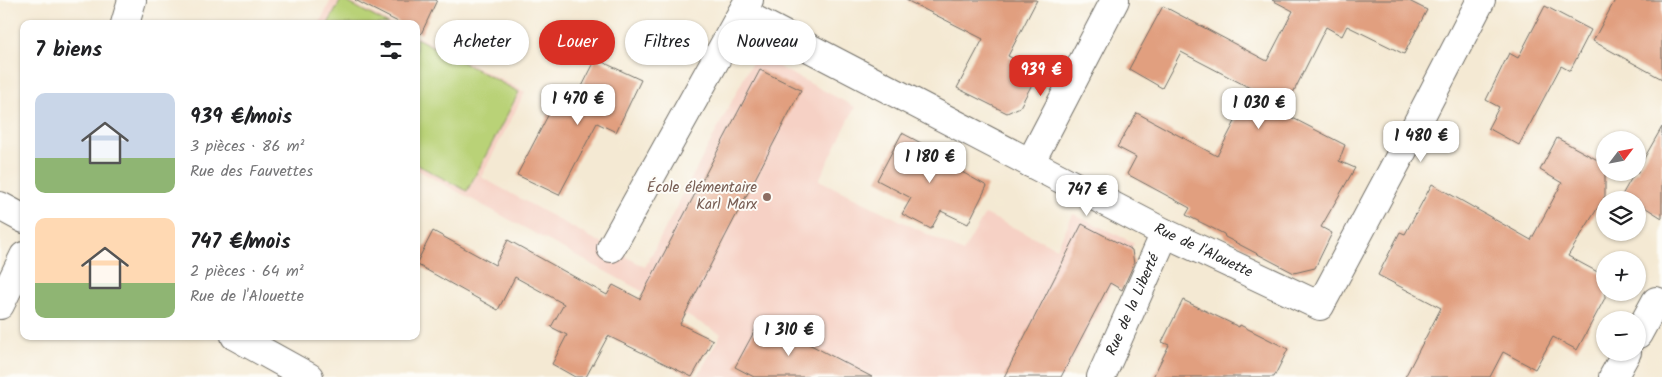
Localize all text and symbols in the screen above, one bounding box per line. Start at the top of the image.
chip: Acheter [435,20,529,65]
chip: Louer [539,20,615,65]
chip: Filtres [625,20,708,65]
chip: Nouveau [718,20,816,65]
text: 7 biens [35,34,102,67]
icon: filters [377,36,405,64]
pin: 939 € [1006,54,1076,97]
text: 939 € [1020,58,1062,83]
pin: 1 470 € [532,84,624,126]
text: 1 470 € [552,87,604,112]
pin: 1 030 € [1213,88,1305,130]
text: 1 030 € [1233,91,1285,116]
text: 939 €/mois [190,101,292,134]
icon: home [75,113,135,173]
pin: 1 480 € [1375,120,1467,163]
text: 1 480 € [1394,124,1448,149]
north arrow [1596,131,1646,181]
map controls [1596,131,1646,361]
text: 3 pièces · 86 m² [190,134,304,159]
pin: 1 180 € [884,142,976,184]
text: 1 180 € [905,145,955,170]
text: Rue des Fauvettes [190,159,313,184]
pin: 747 € [1052,174,1122,217]
place label: École élémentaire Karl Marx [647,176,758,217]
text: 747 € [1067,178,1107,203]
marker: École élémentaire Karl Marx [761,191,773,203]
button: layers [1596,191,1646,241]
street label: Rue de l'Alouette [1149,217,1257,285]
text: 747 €/mois [190,226,291,259]
icon: home [75,238,135,298]
street label: Rue de la Liberté [1100,249,1167,360]
button: + [1596,251,1646,301]
text: 2 pièces · 64 m² [190,259,304,284]
text: Rue de l'Alouette [190,284,304,309]
button: − [1596,311,1646,361]
pin: 1 310 € [743,314,835,357]
text: 1 310 € [764,318,814,343]

